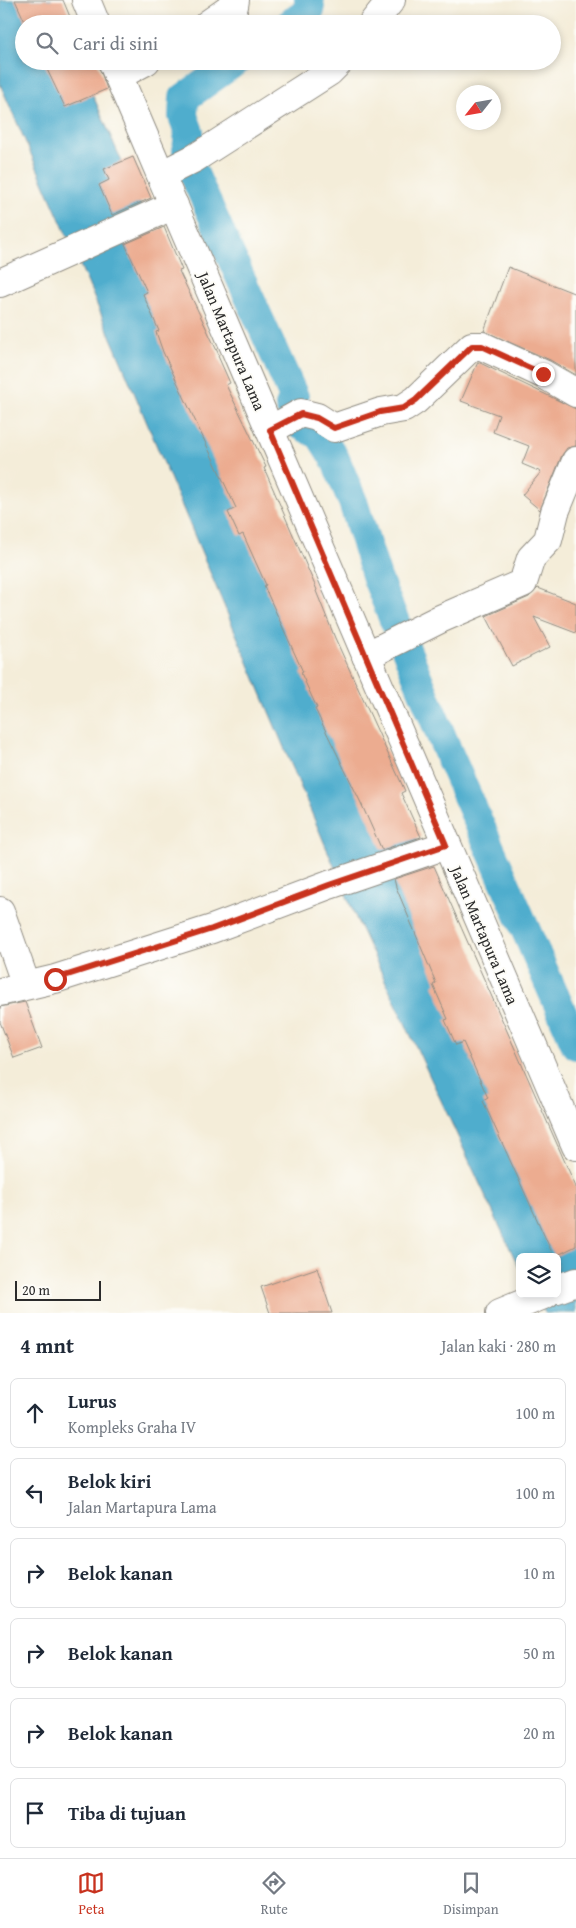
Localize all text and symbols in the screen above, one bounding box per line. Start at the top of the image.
search box [15,15,561,70]
icon: search [33,29,61,57]
text: Cari di sini [73,29,158,57]
north arrow [456,85,501,130]
street label: Jalan Martapura Lama [191,266,272,414]
route end [532,363,555,386]
street label: Jalan Martapura Lama [444,860,525,1008]
route start [44,968,67,991]
map controls [516,1253,561,1298]
button: layers [516,1253,561,1298]
scale bar [15,1278,101,1301]
text: 20 m [22,1280,50,1300]
text: 4 mnt [20,1330,74,1361]
text: Jalan kaki · 280 m [441,1334,556,1358]
text: Lurus [68,1387,117,1415]
icon: ahead [21,1399,49,1427]
text: 100 m [515,1401,555,1425]
text: Kompleks Graha IV [68,1415,196,1439]
text: Belok kiri [68,1467,151,1495]
icon: left [21,1479,49,1507]
text: 100 m [515,1481,555,1505]
text: Jalan Martapura Lama [68,1495,216,1519]
icon: right [21,1559,49,1587]
text: Belok kanan [68,1559,173,1587]
text: 10 m [523,1561,555,1585]
icon: right [21,1639,49,1667]
text: Belok kanan [68,1639,173,1667]
text: 50 m [523,1641,555,1665]
icon: right [21,1719,49,1747]
text: Belok kanan [68,1719,173,1747]
text: 20 m [523,1721,555,1745]
icon: arrive [21,1799,49,1827]
text: Tiba di tujuan [68,1799,186,1827]
tab: Peta [77,1869,105,1919]
tab: Rute [260,1869,288,1919]
tab: Disimpan [443,1869,499,1919]

